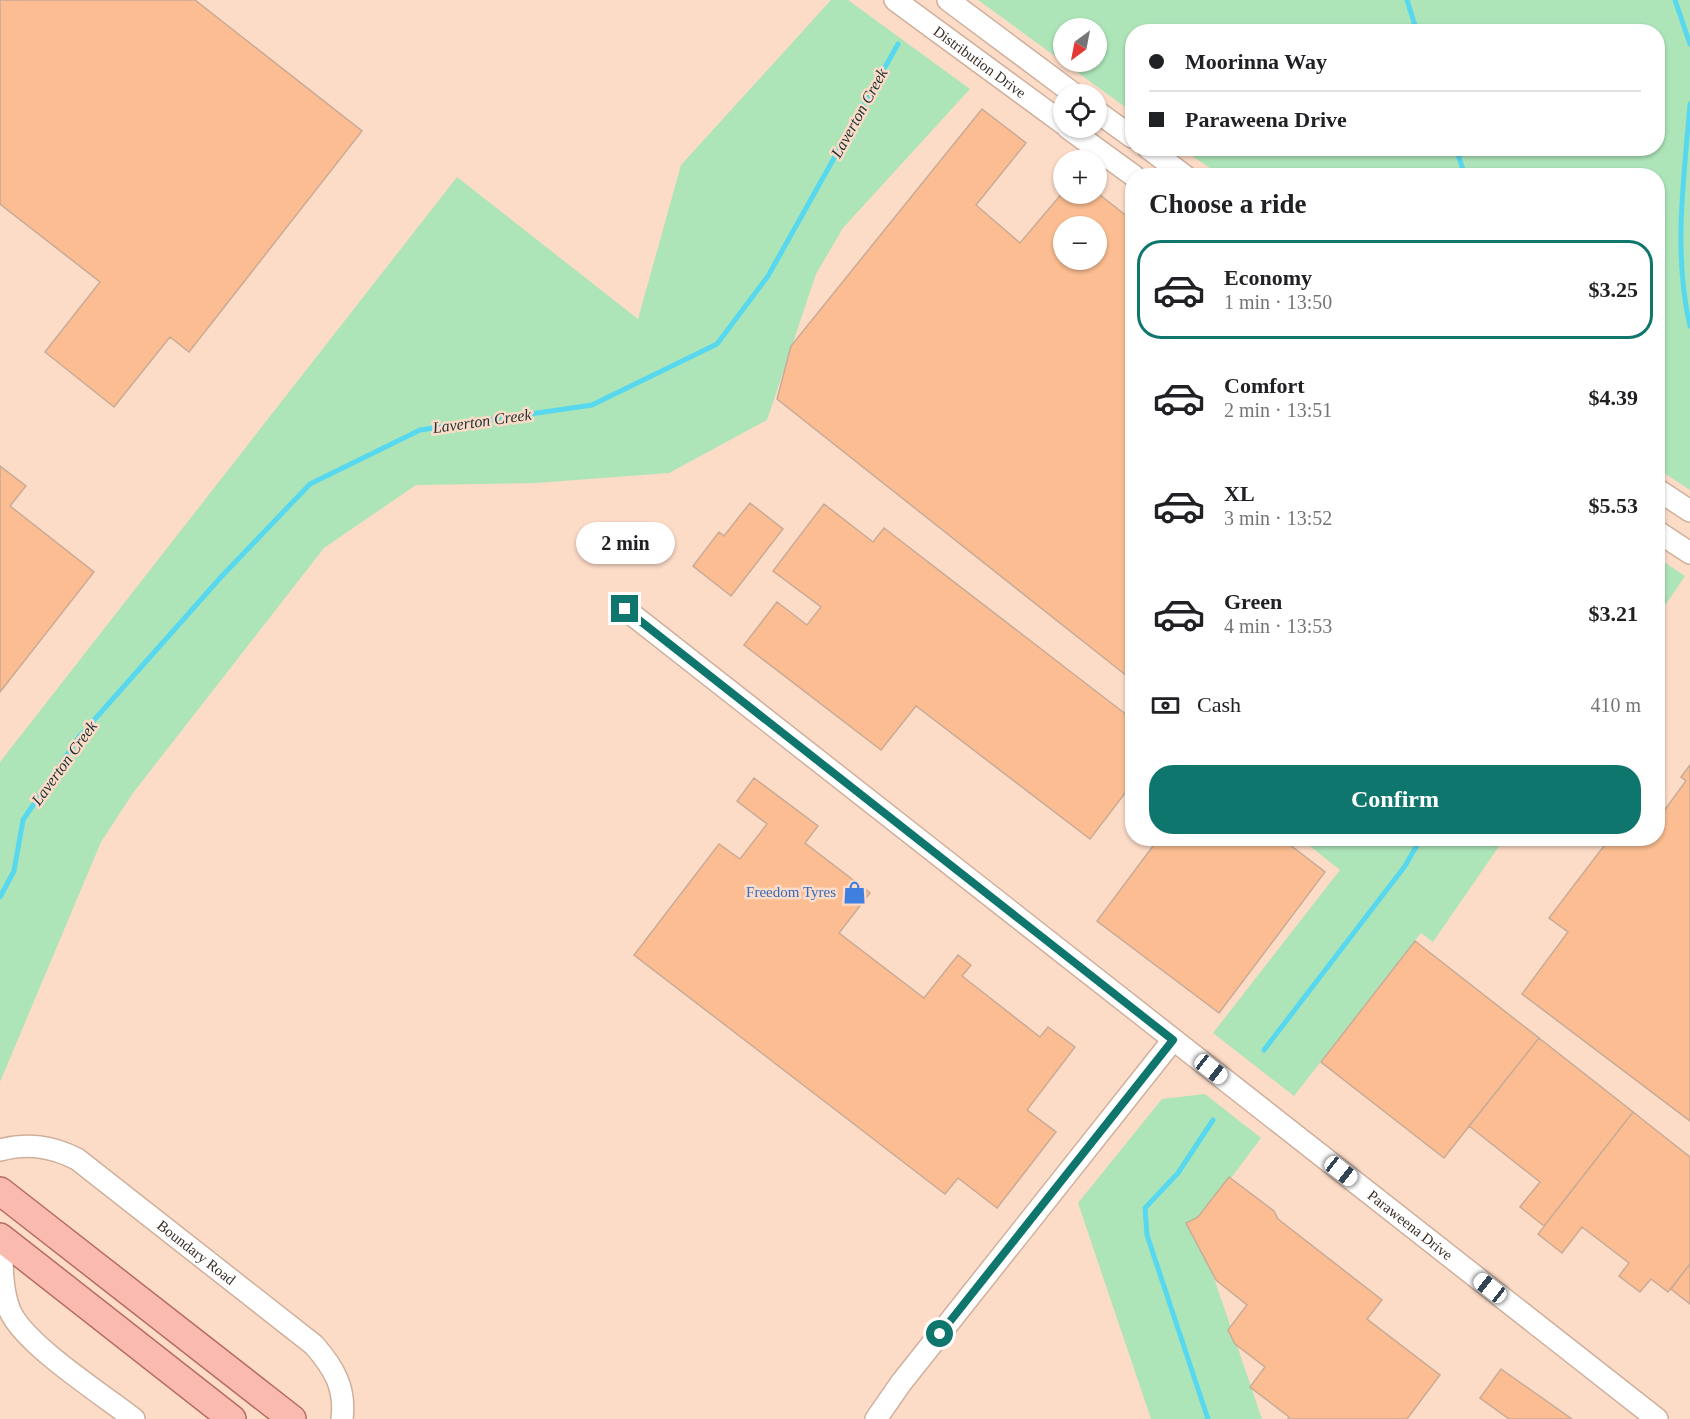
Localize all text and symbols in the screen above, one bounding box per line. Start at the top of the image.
north arrow [1053,18,1107,72]
map controls [1053,18,1107,270]
street label: Distribution Drive [930,23,1029,101]
text: Moorinna Way [1185,49,1327,74]
water label: Laverton Creek [827,65,891,161]
button: locate [1053,84,1107,138]
text: Paraweena Drive [1185,107,1347,132]
button: + [1053,150,1107,204]
text: Choose a ride [1149,189,1307,219]
button: − [1053,216,1107,270]
icon: car [1152,263,1206,317]
text: Economy [1224,265,1312,290]
text: $3.25 [1589,277,1638,302]
text: 1 min · 13:50 [1224,291,1332,313]
icon: car [1152,371,1206,425]
text: Comfort [1224,373,1305,398]
text: $4.39 [1589,385,1638,410]
text: 2 min · 13:51 [1224,399,1332,421]
water label: Laverton Creek [431,406,533,436]
icon: car [1152,479,1206,533]
text: XL [1224,481,1255,506]
text: $5.53 [1589,493,1638,518]
text: 3 min · 13:52 [1224,507,1332,529]
callout: 2 min [576,522,674,564]
text: 2 min [601,532,650,554]
icon: car [1152,587,1206,641]
text: Green [1224,589,1282,614]
route end [611,595,638,622]
text: $3.21 [1589,601,1638,626]
text: 4 min · 13:53 [1224,615,1332,637]
icon: cash [1149,689,1182,722]
text: Cash [1197,692,1241,717]
text: 410 m [1590,694,1641,716]
water label: Laverton Creek [27,717,101,809]
button: Confirm [1149,765,1641,834]
shop icon: Freedom Tyres [841,879,867,905]
place label: Freedom Tyres [746,884,836,900]
car [1191,1051,1231,1087]
car [1321,1153,1361,1189]
street label: Paraweena Drive [1365,1187,1456,1263]
street label: Boundary Road [154,1217,239,1288]
car [1470,1270,1510,1306]
route start [926,1320,953,1347]

